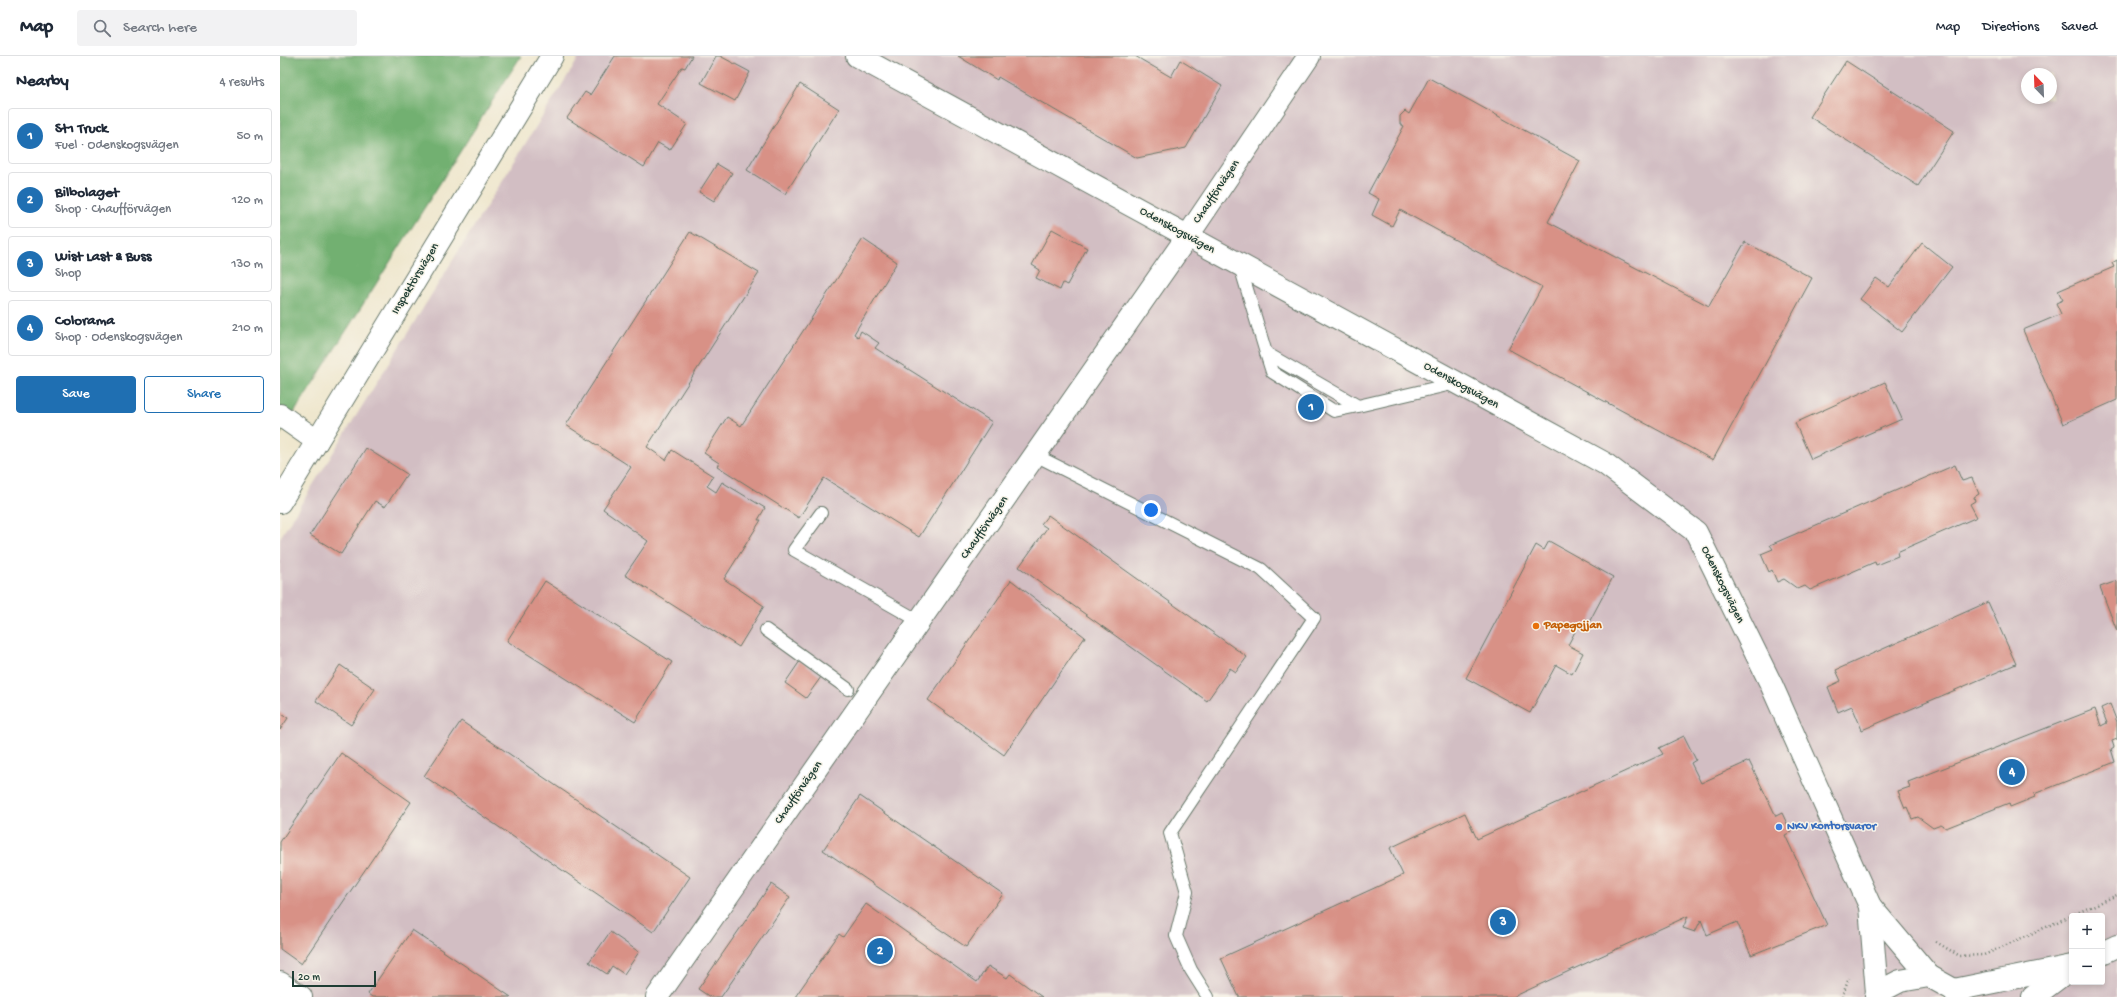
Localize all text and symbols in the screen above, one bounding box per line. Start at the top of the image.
search box [77,10,357,46]
text: Map [20,16,53,39]
icon: search [91,17,113,39]
text: Search here [123,19,197,37]
text: Map [1936,19,1960,36]
text: Directions [1982,19,2039,36]
text: Saved [2061,19,2097,36]
north arrow [2021,68,2057,104]
text: Nearby [16,72,69,92]
text: 4 results [220,75,264,90]
text: St1 Truck [55,120,108,138]
text: 1 [27,129,33,144]
text: 50 m [236,129,263,144]
text: Fuel · Odenskogsvägen [55,138,179,153]
street label: Chaufförvägen [1191,157,1244,226]
text: Bilbolaget [55,184,119,202]
text: 2 [27,193,33,208]
text: 120 m [232,193,263,208]
text: Shop · Chaufförvägen [55,202,171,217]
street label: Odenskogsvägen [1137,204,1217,258]
street label: Inspektörsvägen [389,240,443,317]
text: Wist Last & Buss [55,248,151,266]
text: 3 [27,257,33,272]
text: 130 m [231,257,263,272]
text: Shop [55,266,81,281]
text: Colorama [55,312,115,330]
text: 4 [27,321,33,336]
text: 210 m [232,321,263,336]
text: Shop · Odenskogsvägen [55,330,182,345]
street label: Odenskogsvägen [1421,359,1501,413]
button: Save [16,376,136,413]
button: Share [144,376,264,413]
pin: 1 [1298,392,1324,422]
street label: Chaufförvägen [958,494,1012,562]
your location [1141,500,1161,520]
street label: Odenskogsvägen [1697,544,1747,626]
place label: Papegojjan [1543,619,1602,633]
marker: Papegojjan [1531,621,1541,631]
pin: 4 [1999,757,2025,787]
street label: Chaufförvägen [772,759,826,827]
place label: NKV Kontorsvaror [1787,820,1878,834]
marker: NKV Kontorsvaror [1774,822,1784,832]
pin: 3 [1490,907,1516,937]
map controls [2069,913,2105,985]
button: + [2069,913,2105,949]
pin: 2 [867,936,893,966]
button: − [2069,949,2105,985]
scale bar [292,969,376,988]
text: 20 m [298,972,320,984]

